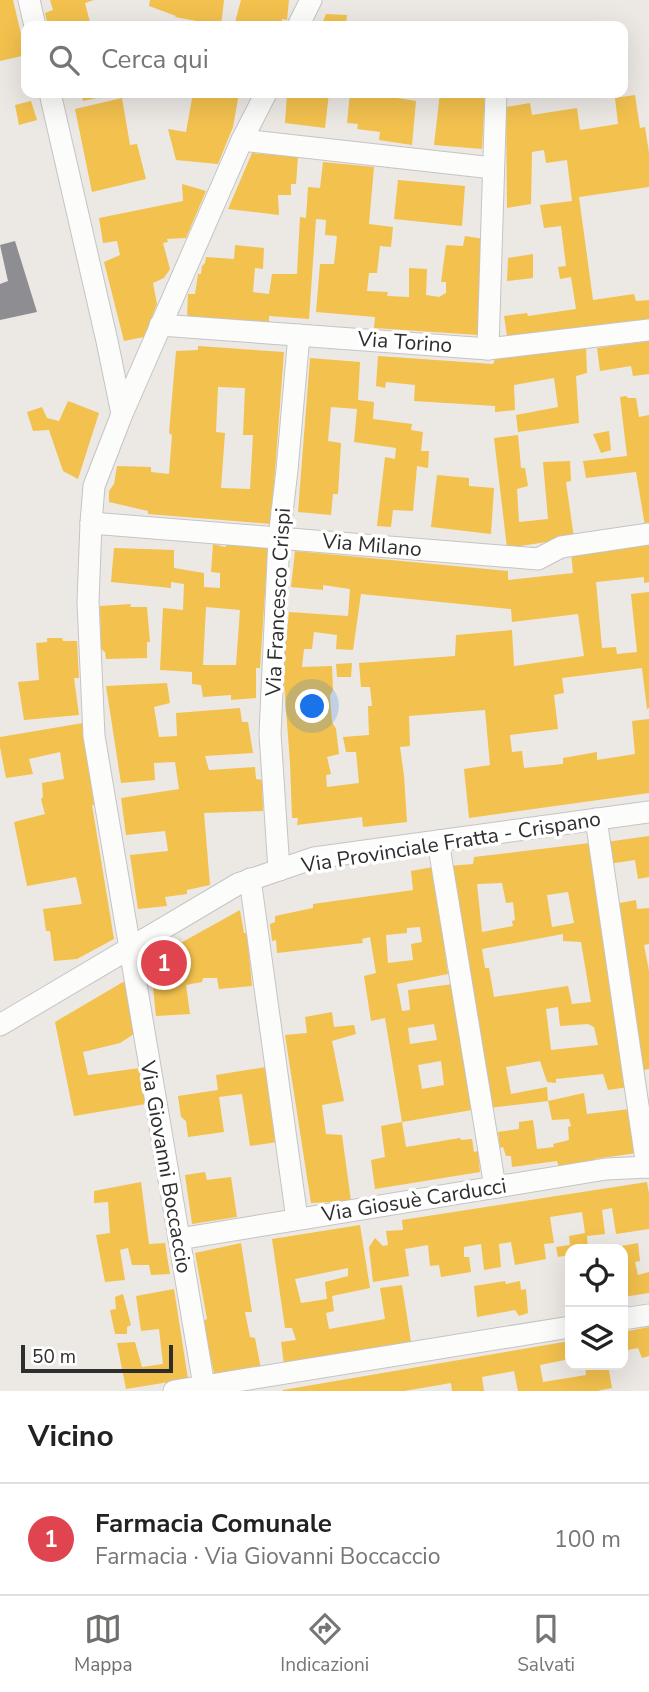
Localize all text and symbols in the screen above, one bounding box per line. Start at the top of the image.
search box [21,21,628,98]
icon: search [45,41,83,79]
text: Cerca qui [101,42,209,77]
street label: Via Torino [356,325,453,359]
street label: Via Francesco Crispi [259,507,297,698]
street label: Via Milano [320,527,423,563]
your location [295,689,329,723]
street label: Via Provinciale Fratta - Crispano [298,805,603,880]
pin: 1 [141,937,187,989]
street label: Via Giovanni Boccaccio [133,1058,198,1275]
street label: Via Giosuè Carducci [319,1172,508,1229]
map controls [565,1244,628,1370]
button: locate [565,1244,628,1307]
button: layers [565,1307,628,1370]
scale bar [21,1342,173,1374]
text: 50 m [32,1344,76,1370]
text: Vicino [28,1416,114,1457]
text: Farmacia Comunale [95,1506,332,1541]
text: 1 [44,1524,58,1555]
text: 100 m [554,1524,621,1555]
text: Farmacia · Via Giovanni Boccaccio [95,1541,441,1572]
tab: Mappa [74,1610,132,1678]
tab: Indicazioni [280,1610,369,1678]
tab: Salvati [517,1610,575,1678]

